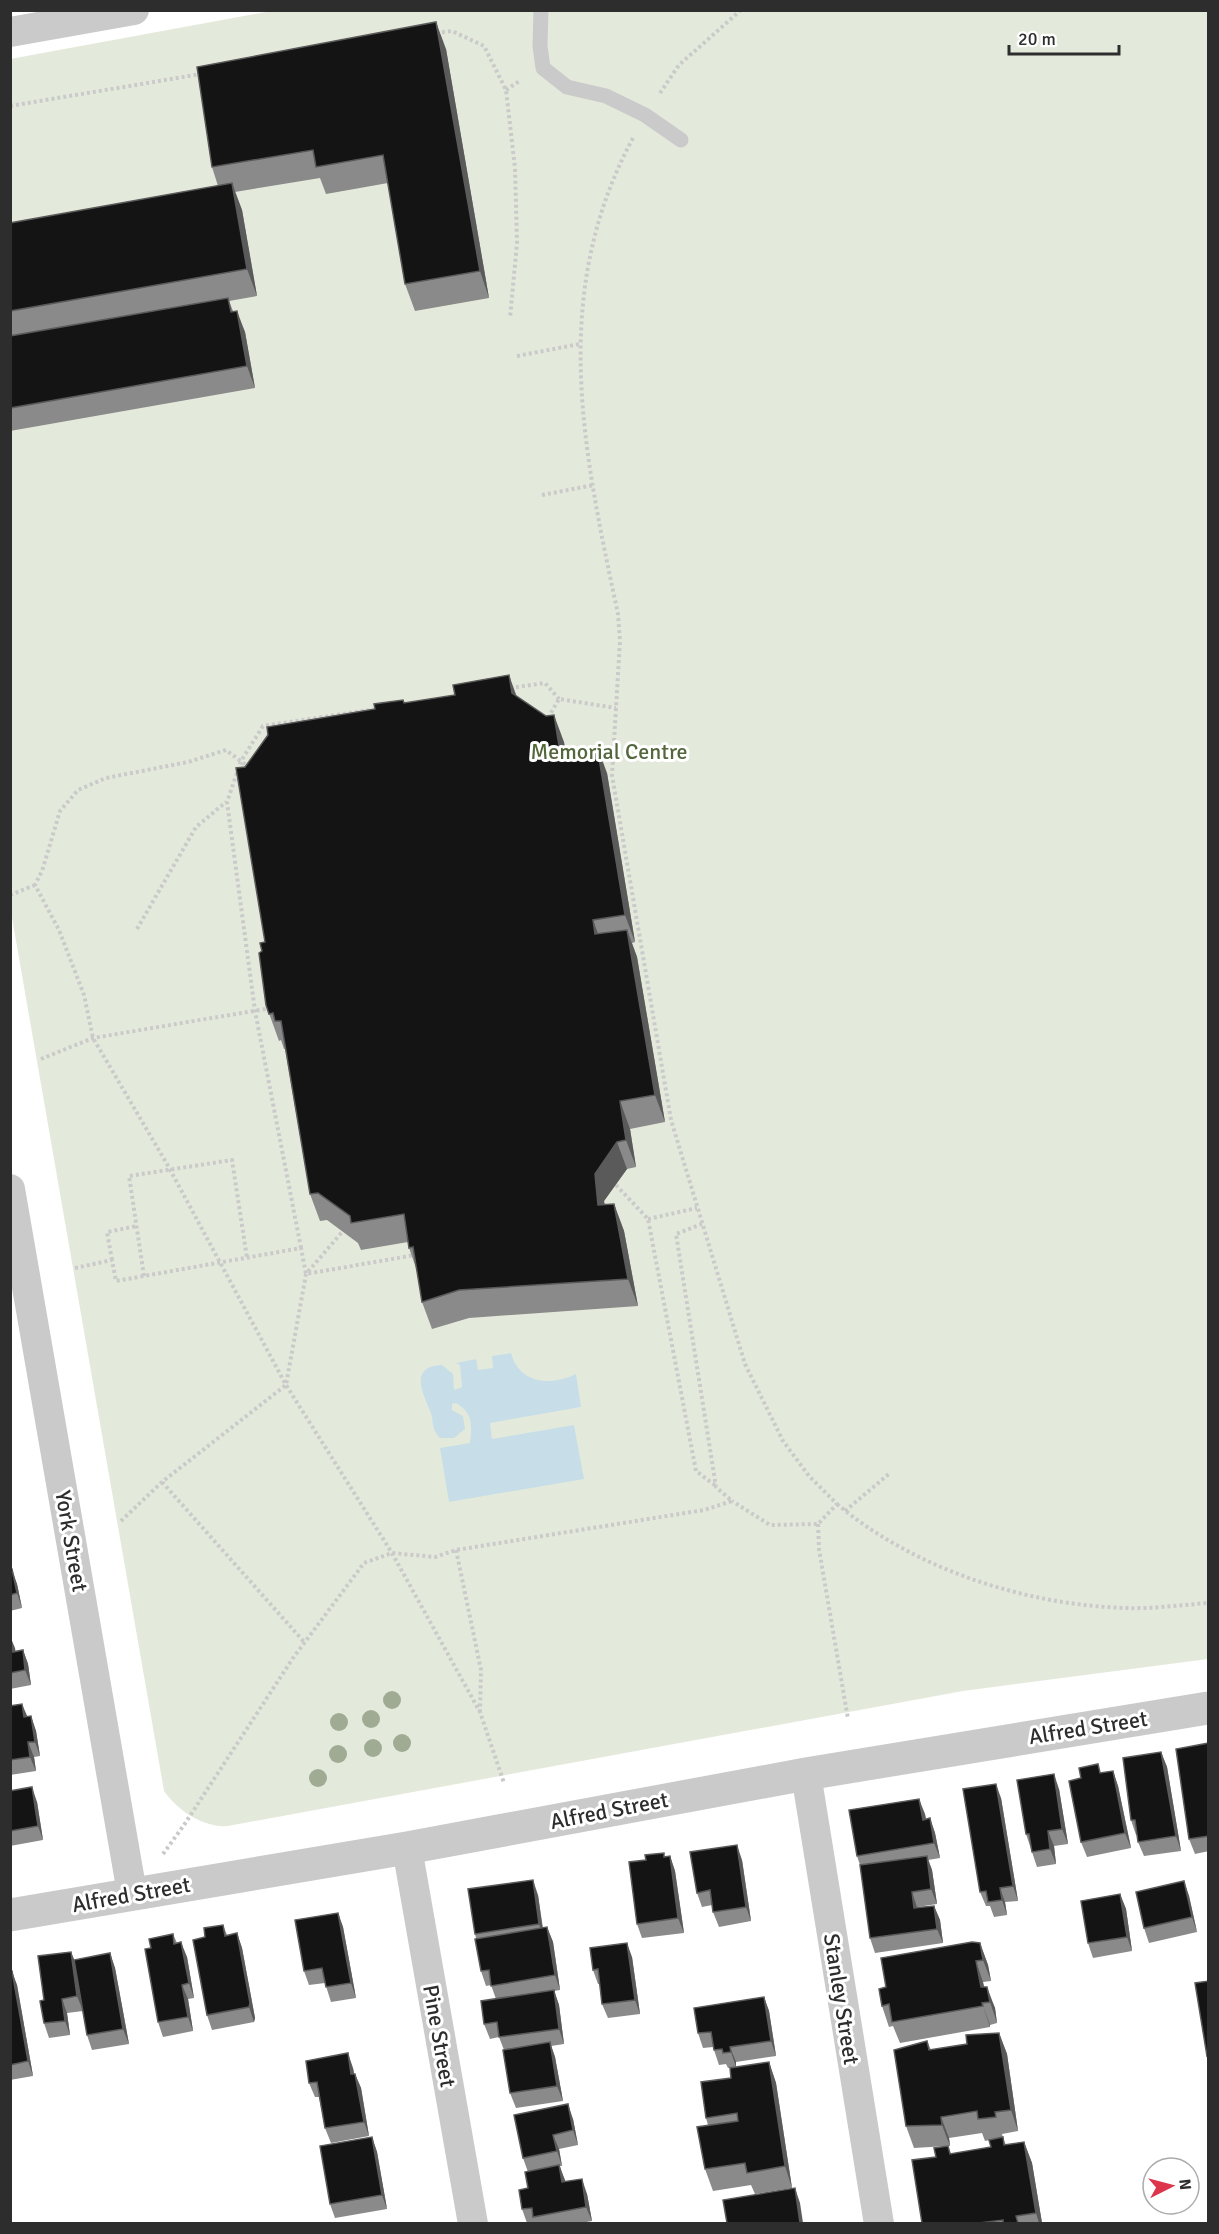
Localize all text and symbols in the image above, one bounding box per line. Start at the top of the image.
scale bar [1009,18,1118,56]
text: 20 m [1018,28,1056,50]
park label: Memorial Centre [530,738,688,765]
street label: York Street [49,1488,94,1594]
street label: Alfred Street [1027,1705,1150,1750]
street label: Alfred Street [548,1786,671,1835]
street label: Alfred Street [70,1871,193,1918]
street label: Stanley Street [818,1932,865,2067]
street label: Pine Street [417,1983,462,2090]
north arrow [1141,2156,1201,2216]
text: N [1174,2178,1195,2191]

